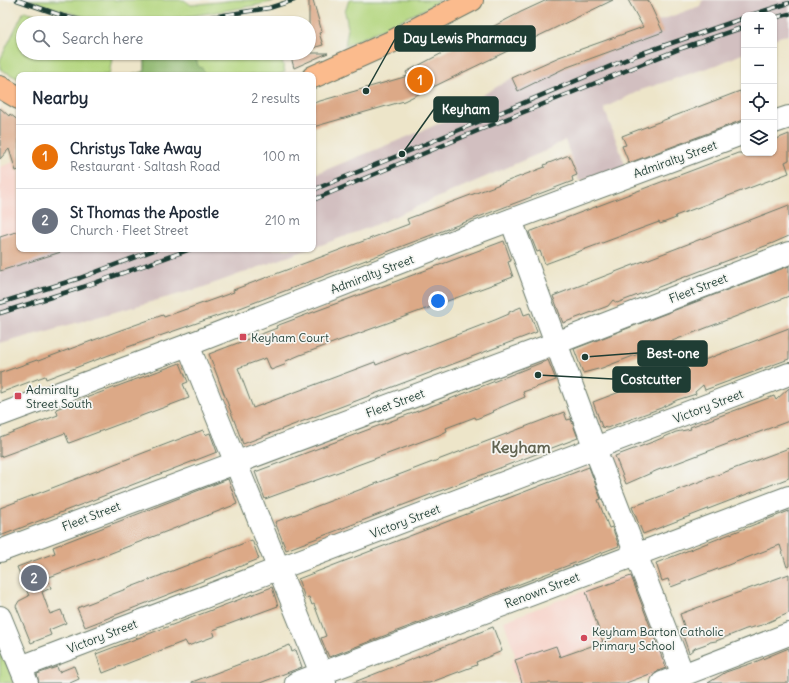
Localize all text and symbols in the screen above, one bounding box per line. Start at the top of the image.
map controls [741,12,777,156]
button: + [741,12,777,48]
search box [16,16,316,60]
callout: Day Lewis Pharmacy [395,26,535,51]
icon: search [30,27,52,49]
text: Search here [62,29,143,48]
text: Day Lewis Pharmacy [403,30,527,47]
button: − [741,48,777,84]
pin: 1 [407,65,433,95]
button: locate [741,84,777,120]
text: Nearby [32,87,88,109]
text: 2 results [251,90,300,107]
callout: Keyham [434,97,498,122]
text: Keyham [442,101,491,118]
button: layers [741,120,777,156]
street label: Admiralty Street [631,137,719,181]
text: Christys Take Away [70,139,202,158]
text: 1 [42,148,48,165]
text: 100 m [263,148,300,165]
text: Restaurant · Saltash Road [70,158,220,175]
text: St Thomas the Apostle [70,203,219,222]
text: 2 [41,212,49,229]
text: 210 m [265,212,300,229]
text: Church · Fleet Street [70,222,188,239]
street label: Admiralty Street [328,251,416,297]
street label: Fleet Street [667,270,729,306]
your location [428,291,448,311]
place label: Keyham Court [251,330,329,345]
marker: Keyham Court [238,332,248,342]
callout: Best-one [638,341,707,366]
text: Best-one [647,345,699,362]
callout: Costcutter [613,367,690,392]
text: Costcutter [620,371,682,388]
place label: Admiralty Street South [26,382,92,411]
street label: Fleet Street [364,385,426,421]
street label: Victory Street [671,386,745,426]
marker: Admiralty Street South [13,391,23,401]
district label: Keyham [491,437,551,458]
street label: Fleet Street [60,498,122,534]
street label: Victory Street [368,501,442,541]
pin: 2 [21,563,47,593]
street label: Renown Street [503,569,581,611]
street label: Victory Street [65,616,139,656]
place label: Keyham Barton Catholic Primary School [592,624,724,653]
marker: Keyham Barton Catholic Primary School [579,633,589,643]

